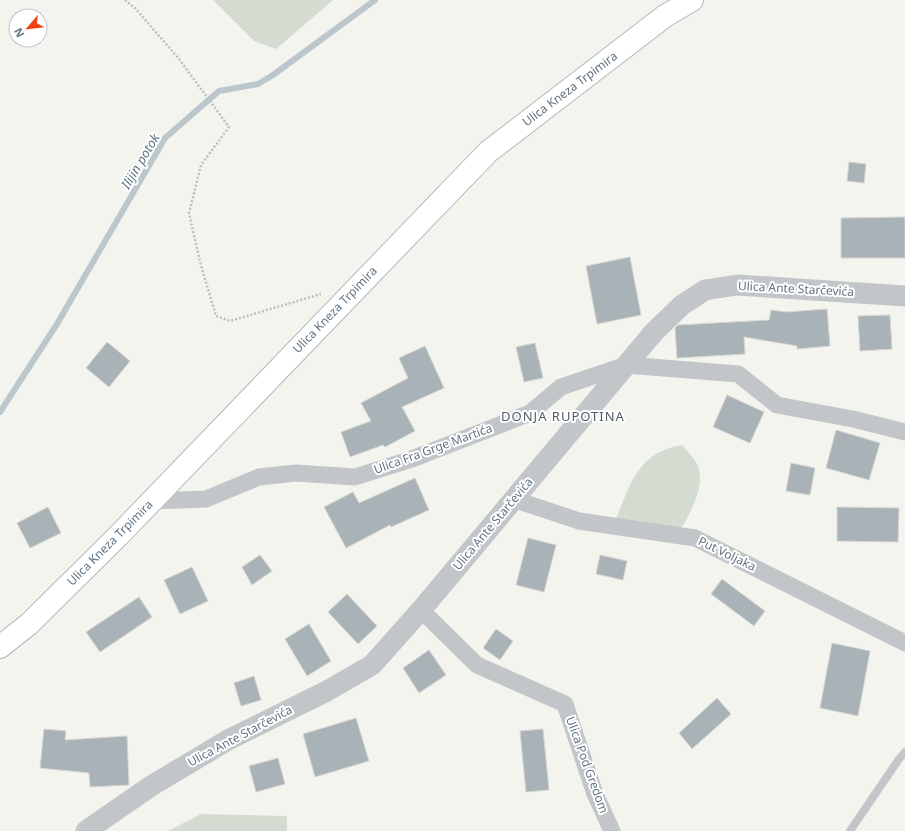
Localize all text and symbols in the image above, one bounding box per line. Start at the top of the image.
north arrow [8,8,48,48]
text: N [10,25,27,40]
street label: Ulica Kneza Trpimira [519,47,621,130]
water label: Ilijin potok [116,130,164,193]
street label: Ulica Kneza Trpimira [289,262,381,357]
street label: Ulica Ante Starčevića [738,277,855,300]
district label: DONJA RUPOTINA [501,407,625,425]
street label: Ulica Fra Grge Martića [371,419,494,478]
street label: Ulica Ante Starčevića [449,474,536,574]
street label: Ulica Kneza Trpimira [63,496,156,589]
street label: Put Voljaka [695,532,759,575]
street label: Ulica Ante Starčevića [184,701,295,770]
street label: Ulica Pod Gredom [562,714,613,816]

